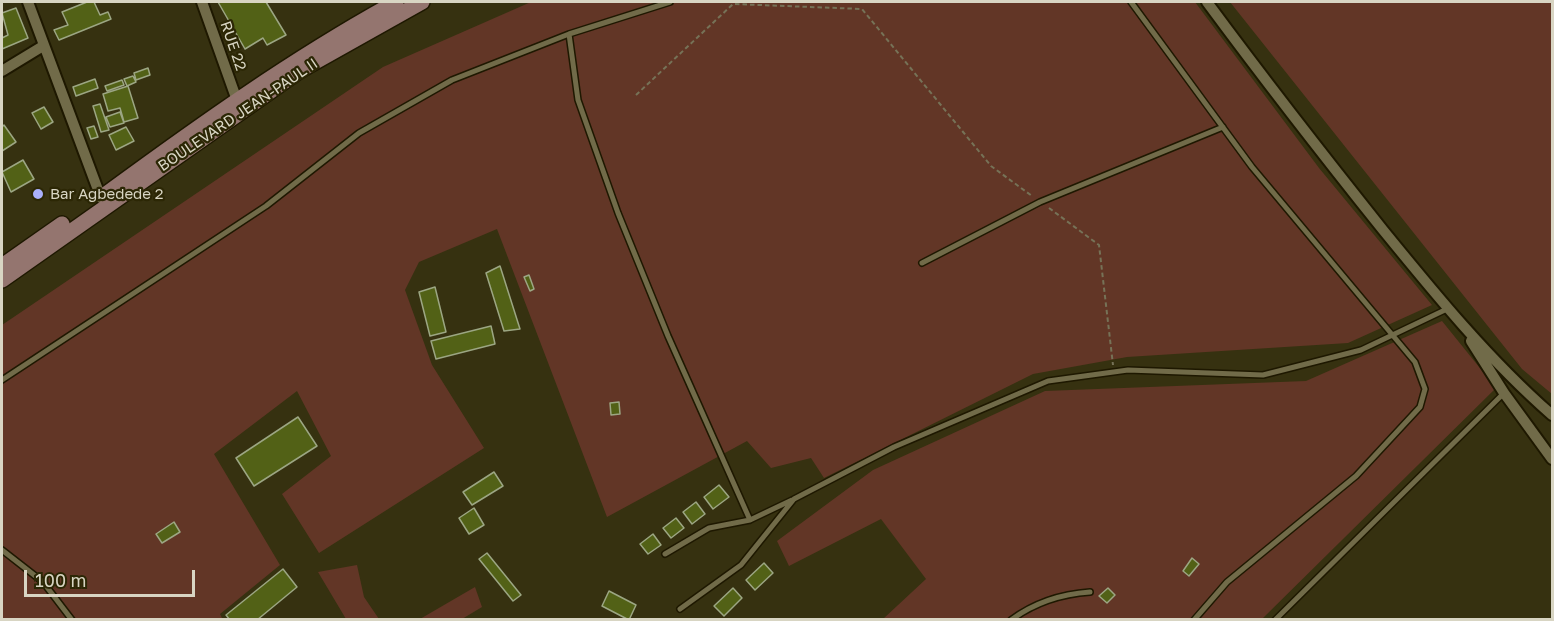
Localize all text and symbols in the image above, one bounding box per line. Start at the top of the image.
street label: RUE 22 [216,19,250,73]
street label: BOULEVARD JEAN-PAUL II [155,55,321,175]
place label: Bar Agbedede 2 [50,185,163,203]
marker: Bar Agbedede 2 [31,187,45,201]
scale bar [27,558,198,596]
text: 100 m [35,569,86,591]

